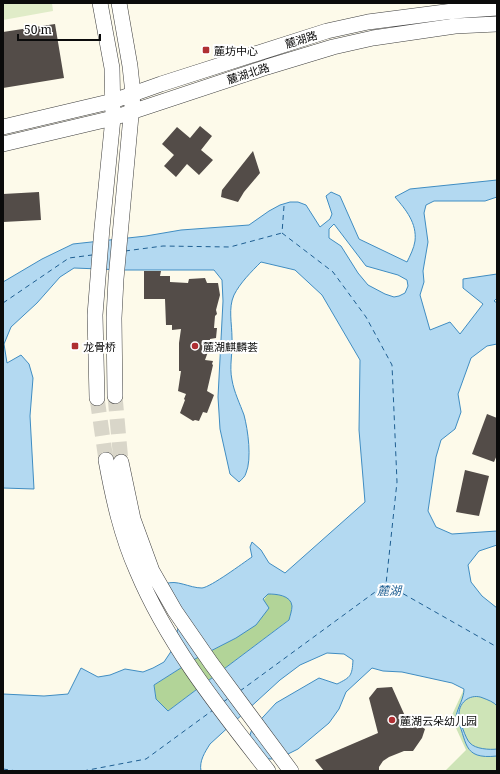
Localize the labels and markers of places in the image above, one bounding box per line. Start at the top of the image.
place label: 麓坊中心 [214,43,258,58]
marker: 麓坊中心 [201,45,211,55]
place label: 龙骨桥 [83,339,116,354]
place label: 麓湖麒麟荟 [203,339,258,354]
marker: 龙骨桥 [70,341,80,351]
marker: 麓湖麒麟荟 [190,341,200,351]
place label: 麓湖云朵幼儿园 [400,713,477,728]
marker: 麓湖云朵幼儿园 [387,715,397,725]

